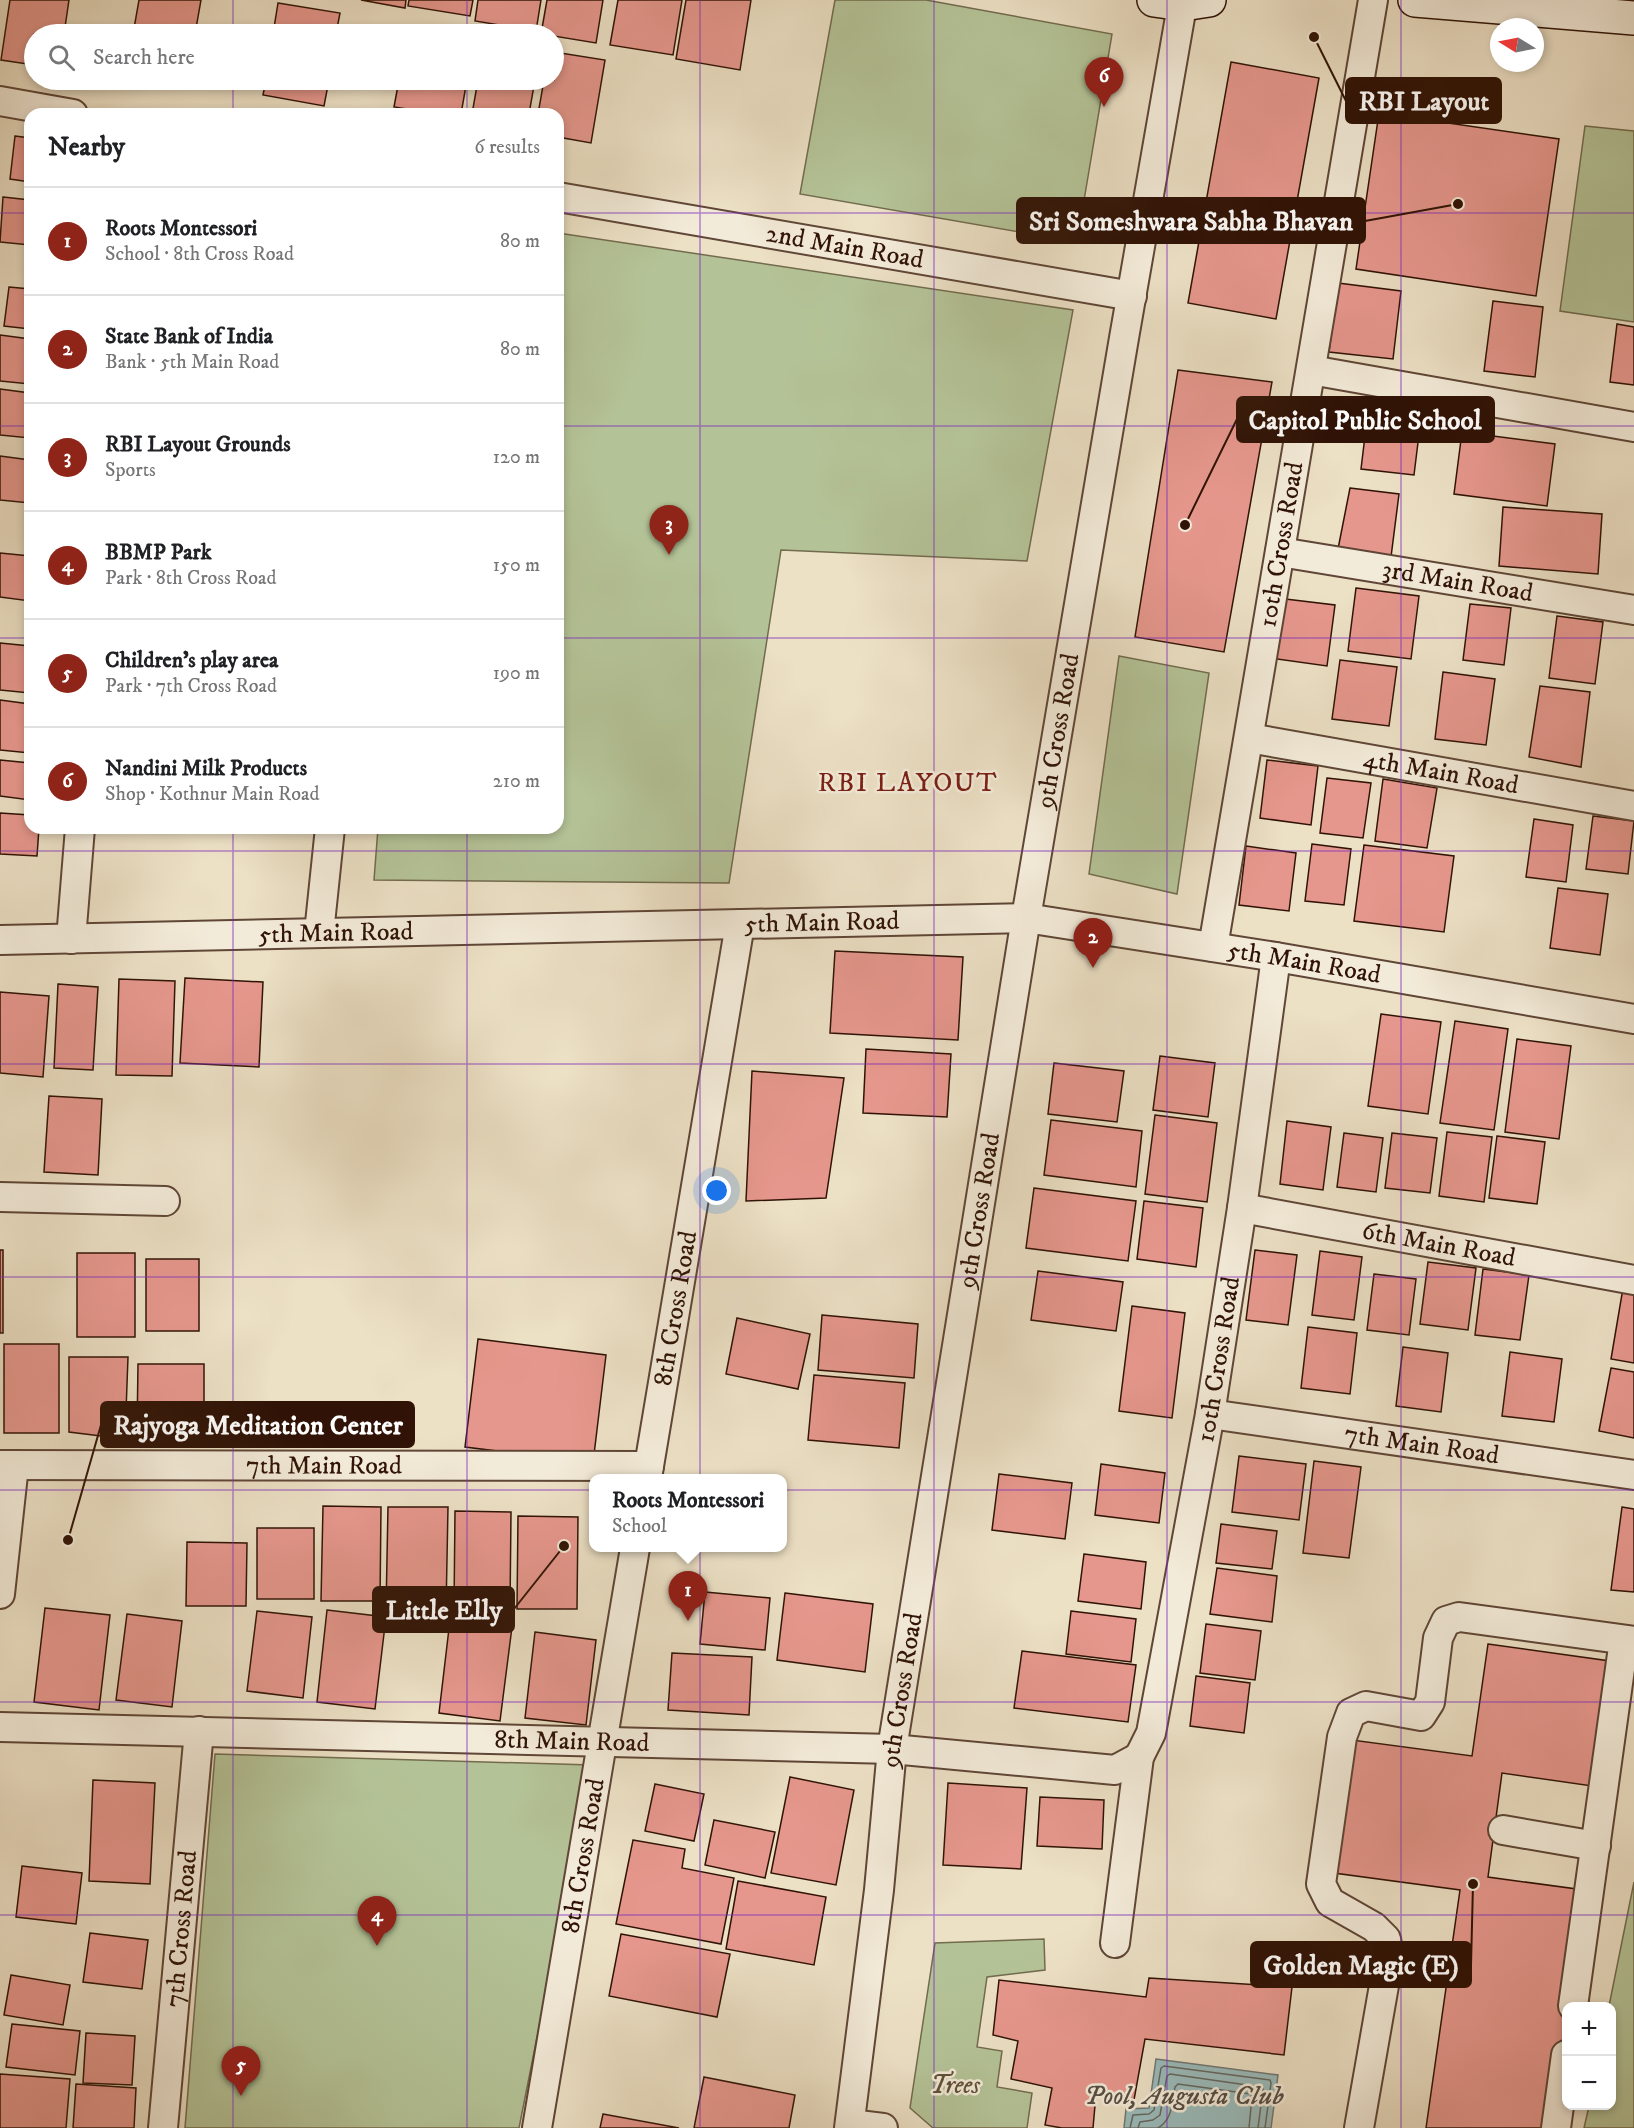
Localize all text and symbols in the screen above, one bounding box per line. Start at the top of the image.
north arrow [1490,18,1544,72]
search box [24,24,564,90]
icon: search [45,41,78,74]
text: Search here [93,44,195,71]
pin: 6 [1084,57,1124,107]
callout: RBI Layout [1346,78,1501,123]
text: RBI Layout [1359,85,1489,119]
text: Nearby [48,131,125,164]
text: 6 results [474,135,540,160]
callout: Sri Someshwara Sabha Bhavan [1017,198,1365,243]
text: Sri Someshwara Sabha Bhavan [1029,205,1354,239]
text: Roots Montessori [105,215,257,242]
street label: 2nd Main Road [763,217,926,276]
text: 1 [64,229,71,254]
text: 80 m [500,229,540,254]
text: School · 8th Cross Road [105,242,294,267]
text: State Bank of India [105,323,273,350]
text: 2 [63,337,72,362]
text: 80 m [500,337,540,362]
text: Bank · 5th Main Road [105,350,279,375]
callout: Capitol Public School [1237,397,1494,442]
text: Capitol Public School [1248,404,1483,438]
text: RBI Layout Grounds [105,431,291,458]
text: 3 [64,445,71,470]
text: 120 m [493,445,540,470]
text: Sports [105,458,156,483]
street label: 10th Cross Road [1251,459,1311,630]
pin: 3 [650,506,688,555]
text: BBMP Park [105,539,212,566]
street label: 3rd Main Road [1380,552,1536,610]
text: 4 [62,553,73,578]
text: 150 m [493,553,540,578]
text: Park · 8th Cross Road [105,566,276,591]
text: Children's play area [105,647,278,674]
street label: 9th Cross Road [1028,651,1087,813]
text: 5 [63,661,72,686]
text: 190 m [493,661,540,686]
text: Park · 7th Cross Road [105,674,277,699]
street label: 4th Main Road [1361,742,1521,802]
text: Nandini Milk Products [105,755,307,782]
district label: RBI LAYOUT [818,766,998,800]
text: 6 [62,769,73,794]
text: 210 m [493,769,540,794]
text: Shop · Kothnur Main Road [105,782,319,807]
street label: 5th Main Road [744,904,900,941]
street label: 5th Main Road [258,915,414,951]
pin: 2 [1074,918,1112,968]
street label: 5th Main Road [1225,933,1384,991]
street label: 9th Cross Road [950,1130,1008,1292]
your location [702,1176,731,1205]
street label: 6th Main Road [1359,1214,1518,1274]
street label: 8th Cross Road [646,1228,705,1388]
street label: 10th Cross Road [1189,1274,1248,1445]
callout: Rajyoga Meditation Center [101,1402,414,1447]
text: Rajyoga Meditation Center [113,1409,404,1443]
street label: 7th Main Road [1342,1417,1501,1472]
street label: 7th Main Road [246,1449,402,1482]
popup [589,1474,787,1552]
text: Roots Montessori [612,1487,764,1514]
text: School [612,1514,667,1539]
pin: 1 [668,1572,708,1621]
callout: Little Elly [373,1587,514,1632]
text: Little Elly [386,1594,503,1628]
street label: 9th Cross Road [874,1610,930,1771]
street label: 8th Main Road [494,1723,650,1760]
street label: 8th Cross Road [554,1776,612,1936]
street label: 7th Cross Road [158,1849,205,2009]
pin: 4 [358,1896,397,1946]
callout: Golden Magic (E) [1251,1942,1471,1987]
text: Golden Magic (E) [1263,1949,1459,1983]
map controls [1562,2002,1616,2110]
button: + [1562,2002,1616,2056]
pin: 5 [222,2046,260,2096]
button: − [1562,2056,1616,2110]
park label: Trees [930,2069,981,2102]
water label: Pool, Augusta Club [1084,2079,1284,2113]

